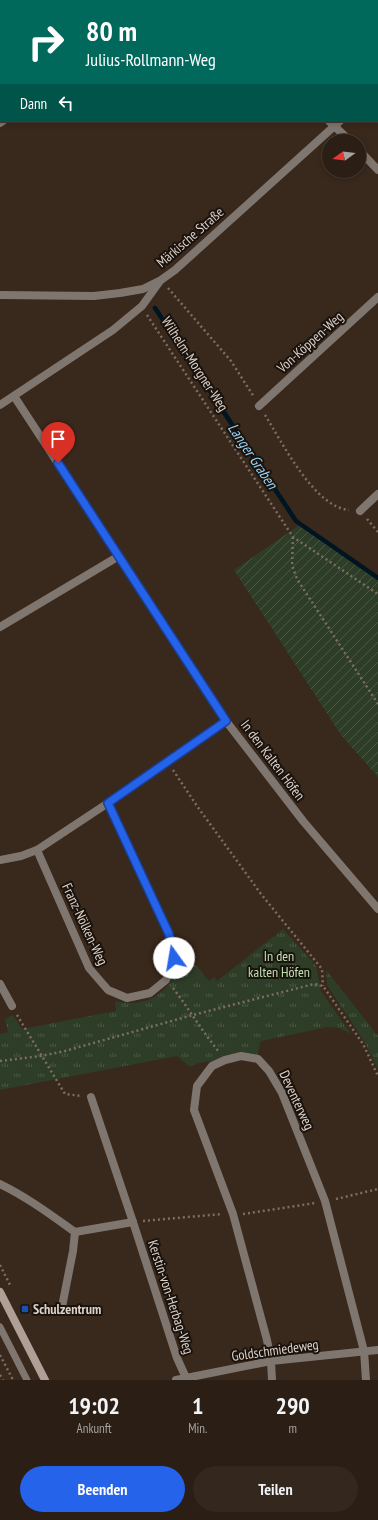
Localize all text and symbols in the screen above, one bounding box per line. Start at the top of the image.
text: 80 m [86,12,137,49]
icon: right [20,16,72,68]
text: Julius-Rollmann-Weg [86,48,216,71]
icon: left [55,92,77,114]
text: Dann [20,94,47,113]
north arrow [322,134,366,178]
map controls [322,134,366,178]
street label: Märkische Straße [153,203,228,271]
street label: Von-Köppen-Weg [272,307,347,377]
street label: Wilhelm-Morgner-Weg [158,313,232,415]
water label: Langer Graben [224,419,283,494]
pin [41,422,75,463]
icon: arrive [47,428,69,450]
street label: In den Kalten Höfen [237,716,309,804]
street label: Franz-Nölken-Weg [58,880,112,968]
position arrow [153,937,195,979]
park label: In den kalten Höfen [248,947,310,981]
street label: Deventerweg [275,1067,319,1133]
street label: Kerstin-von-Herbag-Weg [144,1238,198,1356]
place label: Schulzentrum [33,1300,101,1318]
marker: Schulzentrum [20,1304,30,1314]
street label: Goldschmiedeweg [230,1335,320,1365]
text: 19:02 [68,1390,120,1421]
text: 1 [192,1390,203,1421]
text: 290 [275,1390,310,1421]
text: Ankunft [77,1420,112,1437]
text: Min. [188,1420,207,1437]
text: m [288,1420,297,1437]
button: Beenden [20,1466,185,1512]
button: Teilen [193,1466,358,1512]

